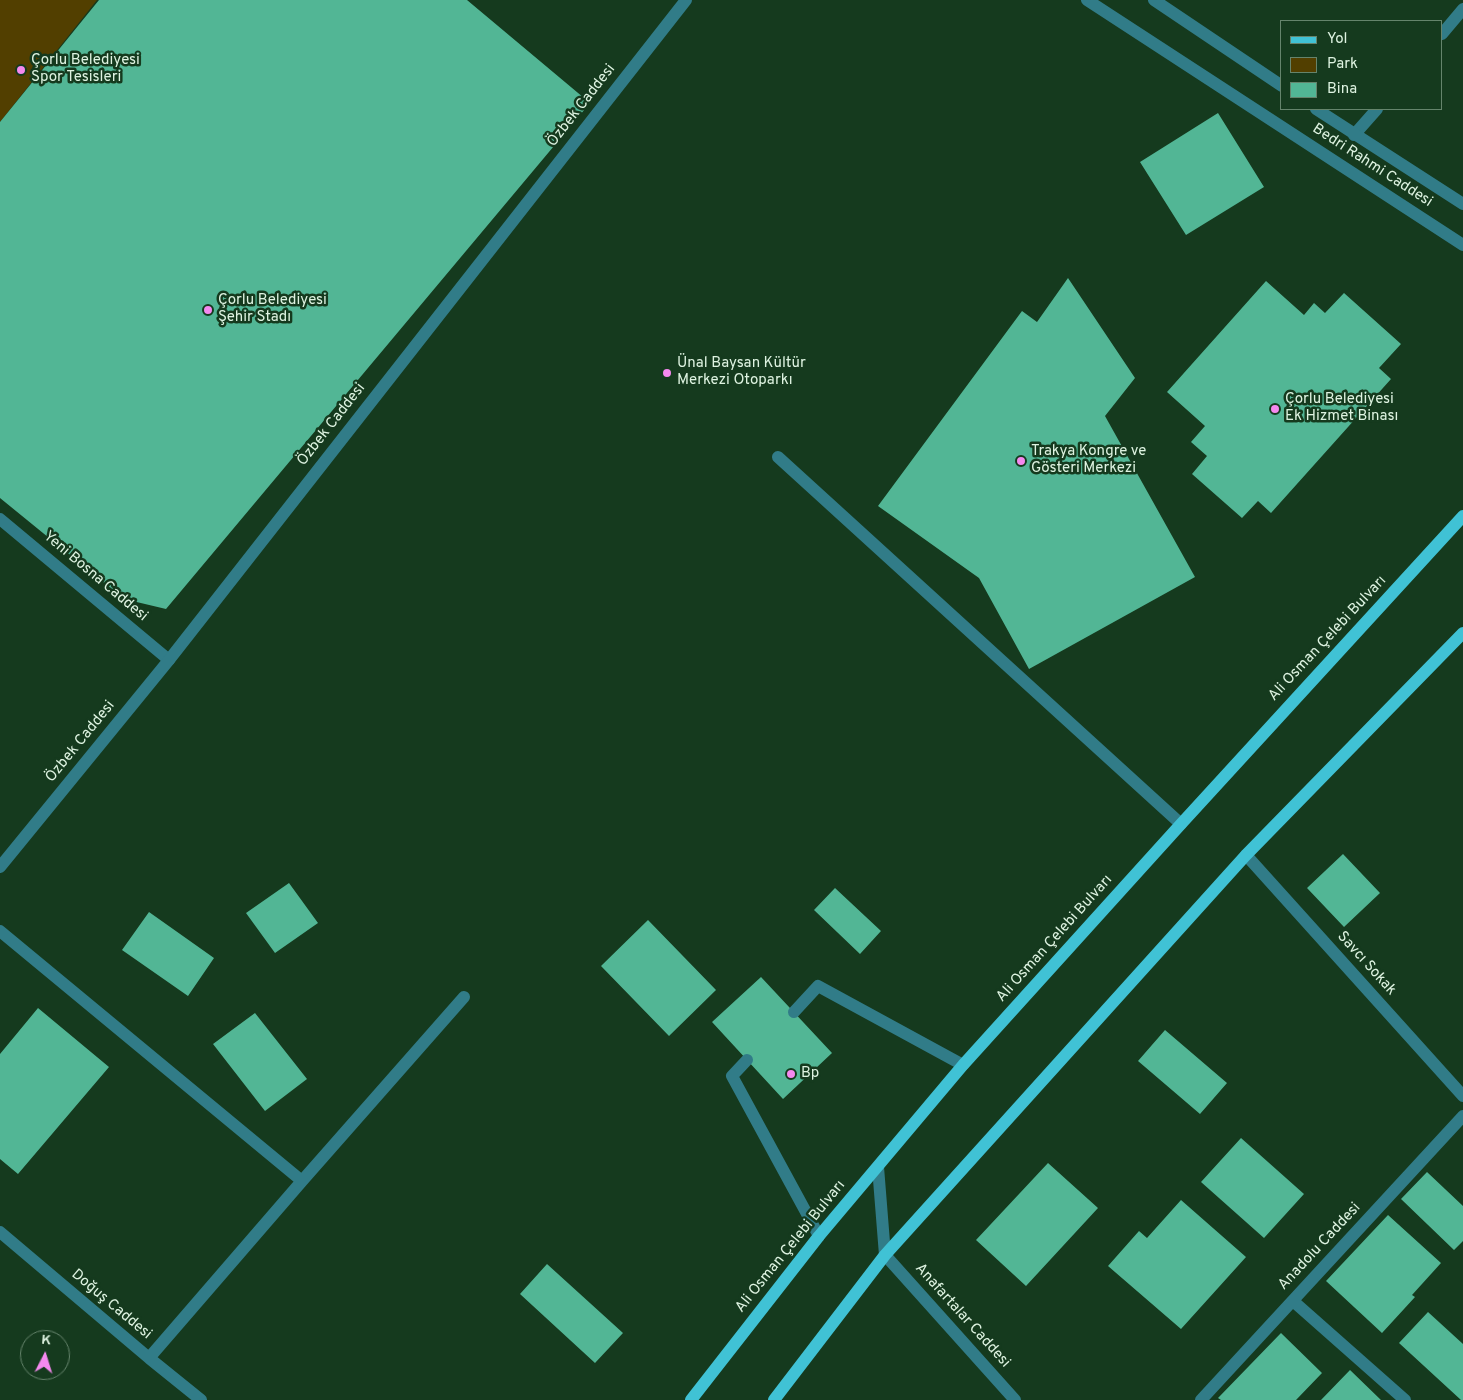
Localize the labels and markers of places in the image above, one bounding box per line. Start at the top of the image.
place label: Çorlu Belediyesi Spor Tesisleri [31,52,140,87]
marker: Çorlu Belediyesi Spor Tesisleri [15,64,27,76]
place label: Çorlu Belediyesi Şehir Stadı [218,292,327,327]
marker: Çorlu Belediyesi Şehir Stadı [202,304,214,316]
place label: Ünal Baysan Kültür Merkezi Otoparkı [677,355,806,390]
marker: Ünal Baysan Kültür Merkezi Otoparkı [661,367,673,379]
place label: Çorlu Belediyesi Ek Hizmet Binası [1285,391,1398,426]
marker: Çorlu Belediyesi Ek Hizmet Binası [1269,403,1281,415]
place label: Trakya Kongre ve Gösteri Merkezi [1031,443,1146,478]
marker: Trakya Kongre ve Gösteri Merkezi [1015,455,1027,467]
place label: Bp [801,1065,819,1083]
marker: Bp [785,1068,797,1080]

